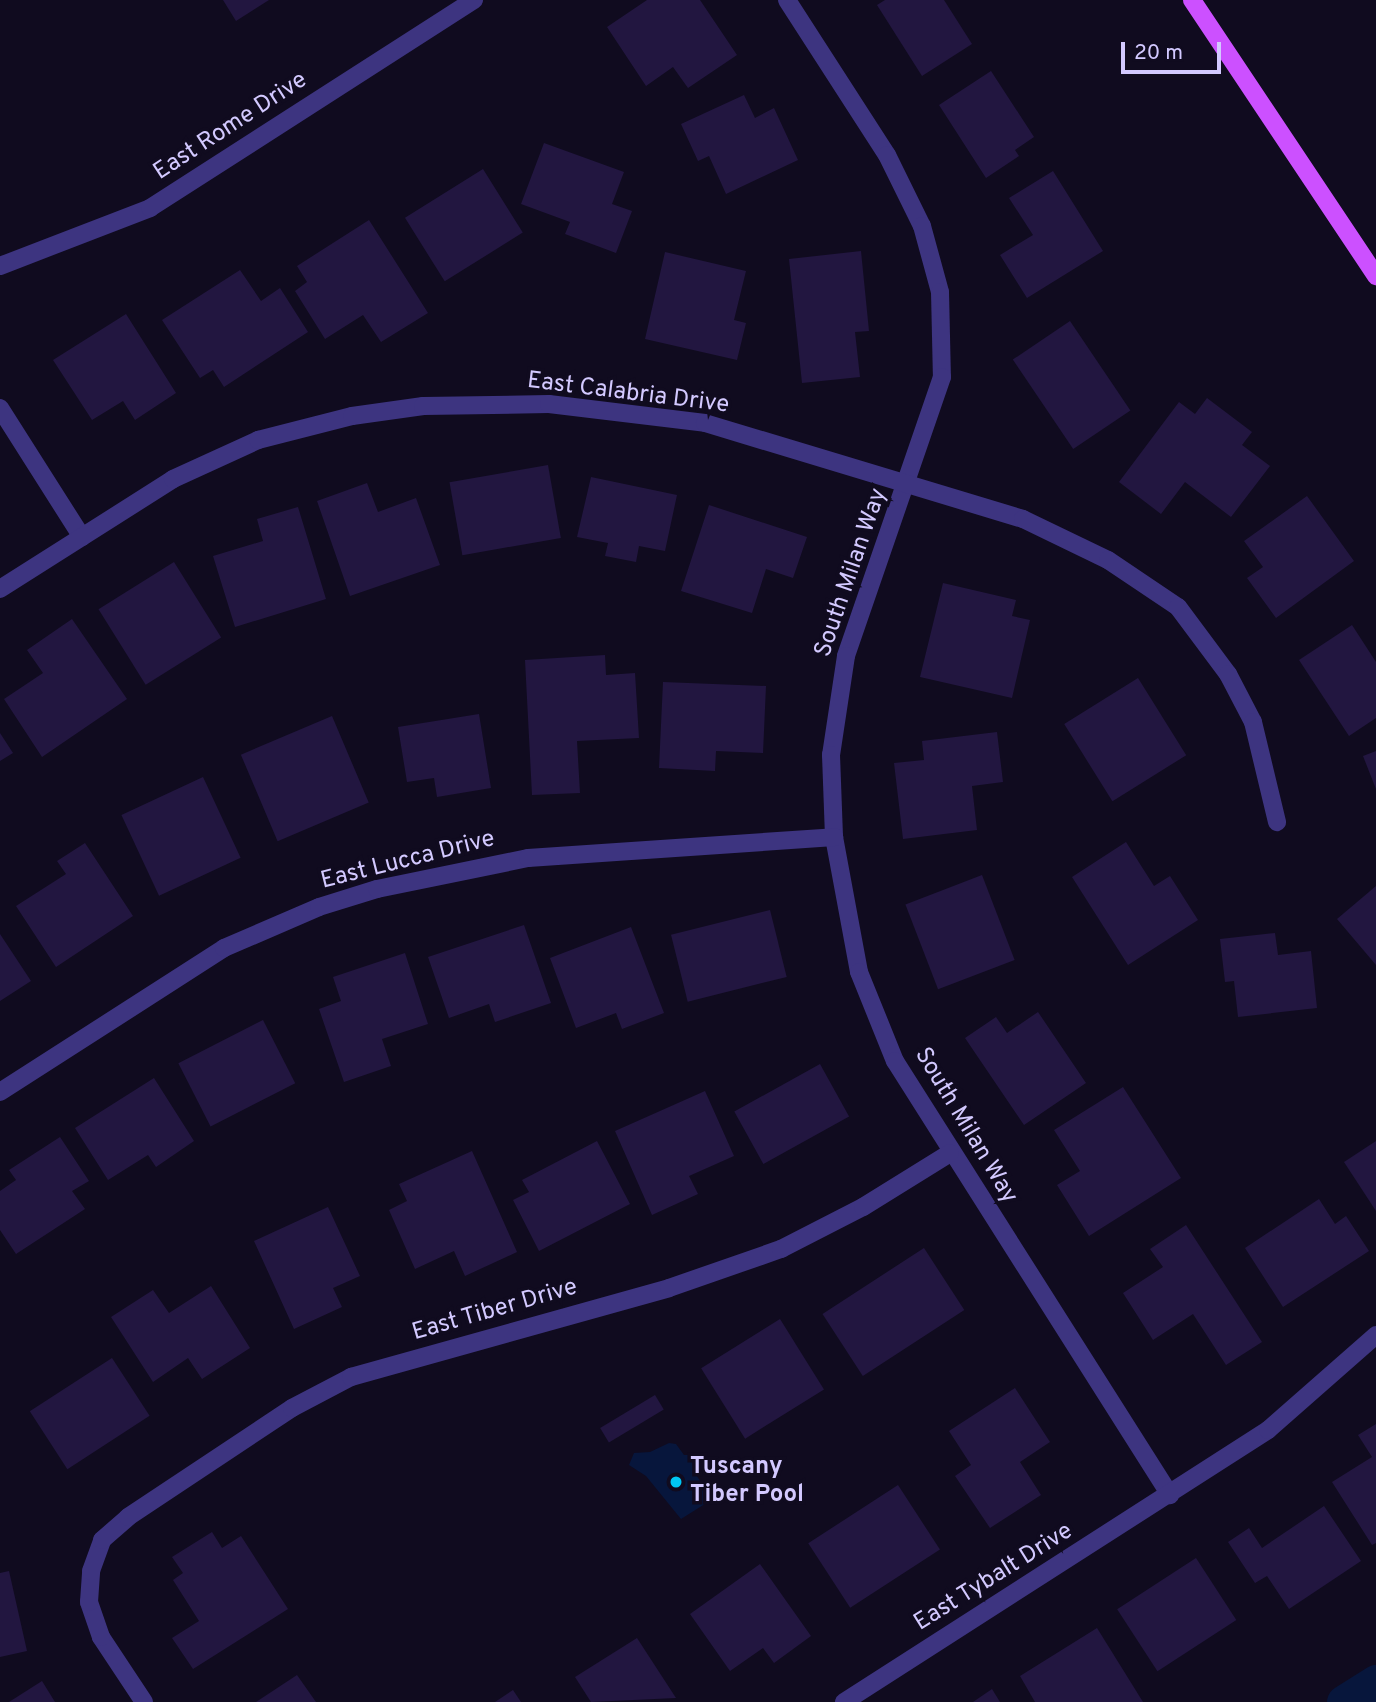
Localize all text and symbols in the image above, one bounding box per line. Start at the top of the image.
scale bar [1124,28,1224,72]
text: 20 m [1134,40,1183,67]
street label: East Rome Drive [149,67,313,187]
street label: East Calabria Drive [525,367,731,421]
street label: South Milan Way [810,485,894,661]
street label: East Lucca Drive [318,825,498,897]
street label: South Milan Way [907,1043,1023,1209]
street label: East Tiber Drive [409,1274,581,1348]
place label: Tuscany Tiber Pool [690,1454,804,1510]
marker: Tuscany Tiber Pool [668,1474,684,1490]
street label: East Tybalt Drive [909,1517,1079,1639]

